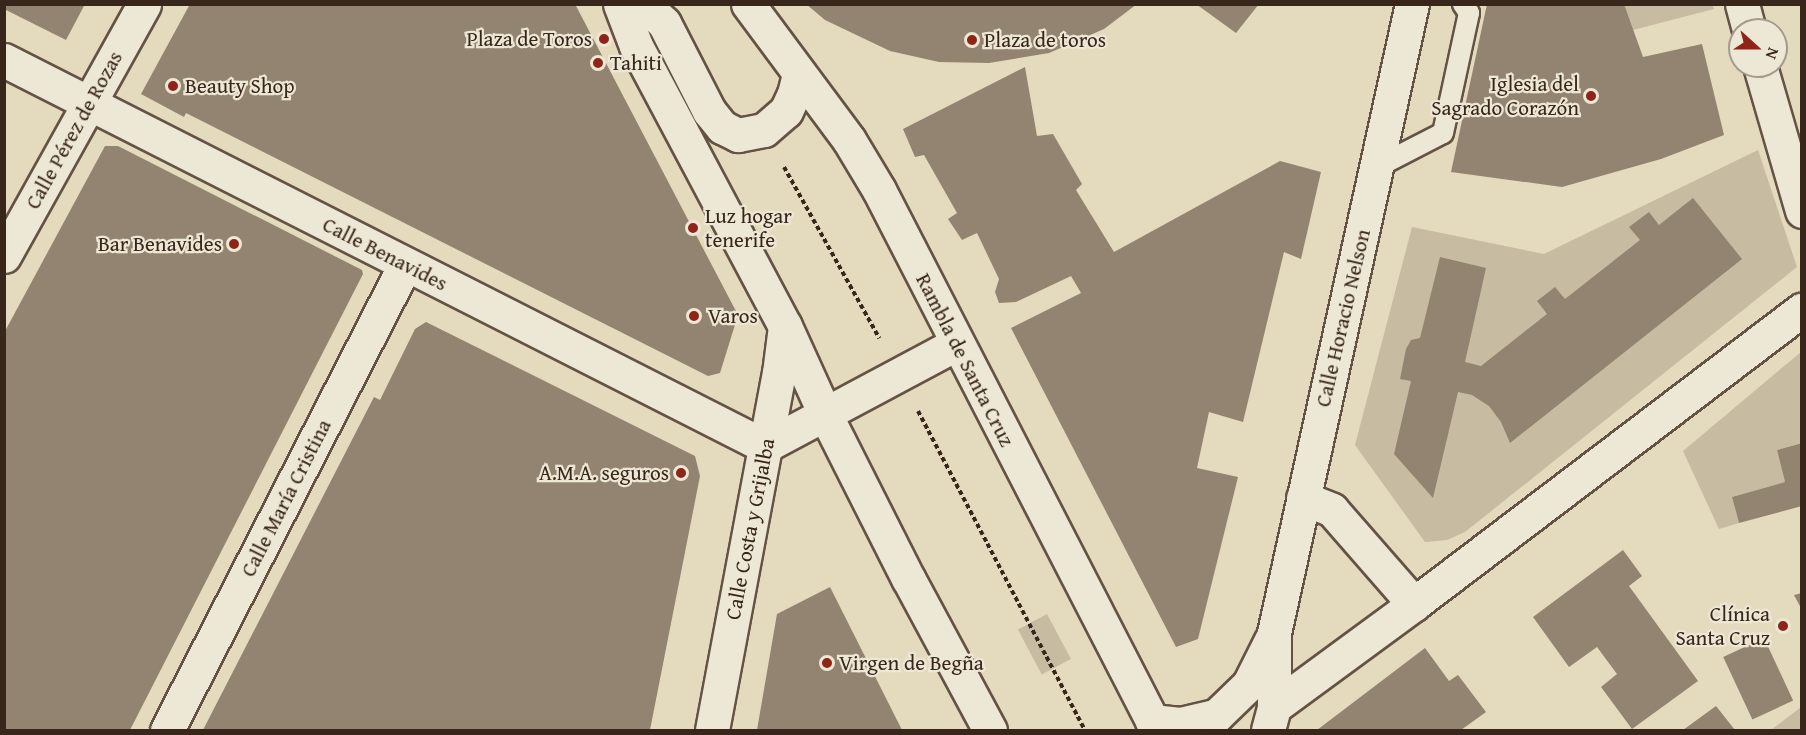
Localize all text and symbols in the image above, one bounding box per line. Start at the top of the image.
north arrow [1728,18,1788,78]
place label: Plaza de Toros [466,26,592,52]
place label: Plaza de toros [984,27,1106,53]
marker: Plaza de Toros [597,32,611,46]
marker: Plaza de toros [965,33,979,47]
text: N [1760,44,1786,63]
street label: Calle Pérez de Rozas [20,47,128,213]
place label: Tahiti [610,50,662,76]
marker: Tahiti [591,56,605,70]
place label: Iglesia del Sagrado Corazón [1431,71,1579,121]
place label: Beauty Shop [185,73,295,99]
marker: Beauty Shop [166,79,180,93]
marker: Iglesia del Sagrado Corazón [1584,89,1598,103]
place label: Luz hogar tenerife [705,203,792,253]
street label: Calle Benavides [318,212,452,296]
marker: Luz hogar tenerife [686,221,700,235]
street label: Calle Horacio Nelson [1310,227,1376,409]
place label: Bar Benavides [98,231,222,257]
marker: Bar Benavides [227,237,241,251]
street label: Rambla de Santa Cruz [910,269,1020,451]
place label: Varos [708,303,758,329]
marker: Varos [685,307,703,325]
street label: Calle María Cristina [235,415,337,581]
street label: Calle Costa y Grijalba [720,436,780,622]
place label: A.M.A. seguros [539,460,669,486]
marker: A.M.A. seguros [674,466,688,480]
place label: Clínica Santa Cruz [1675,601,1770,651]
marker: Clínica Santa Cruz [1774,617,1792,635]
place label: Virgen de Begña [839,650,984,676]
marker: Virgen de Begña [820,656,834,670]

